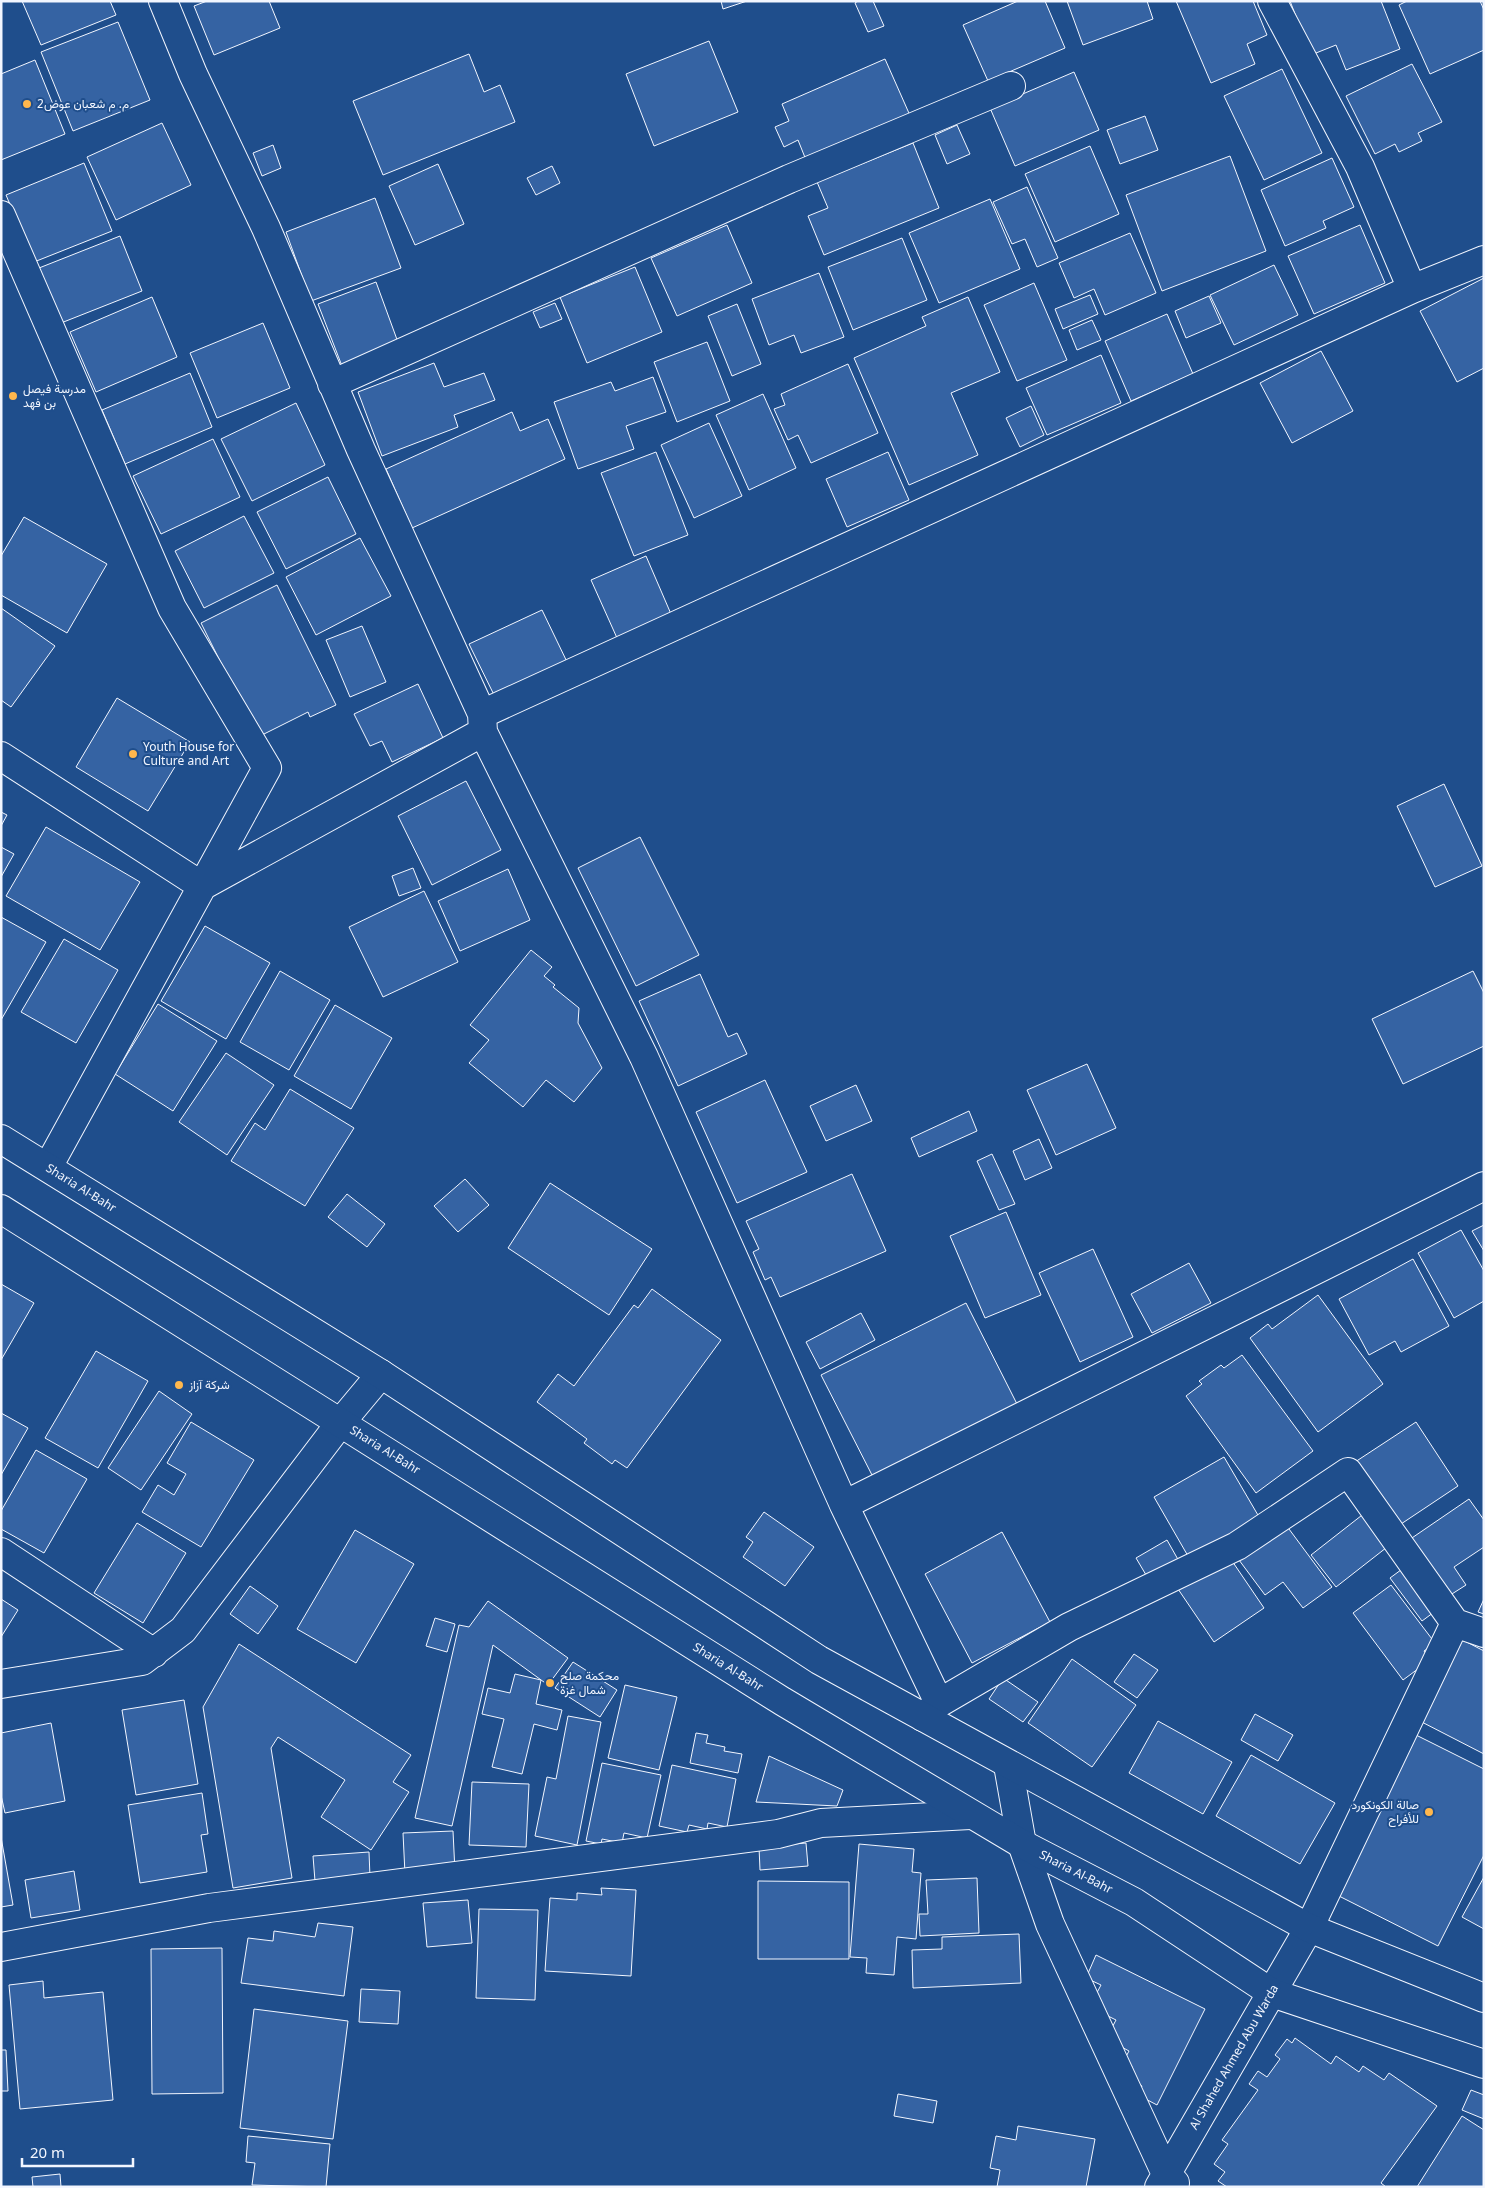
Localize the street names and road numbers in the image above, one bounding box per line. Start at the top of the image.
street label: Sharia Al-Bahr [43,1159,120,1216]
street label: Sharia Al-Bahr [347,1421,424,1478]
street label: Sharia Al-Bahr [690,1638,767,1695]
street label: Sharia Al-Bahr [1037,1846,1116,1897]
street label: Al Shahed Ahmed Abu Warda [1185,1981,1282,2132]

